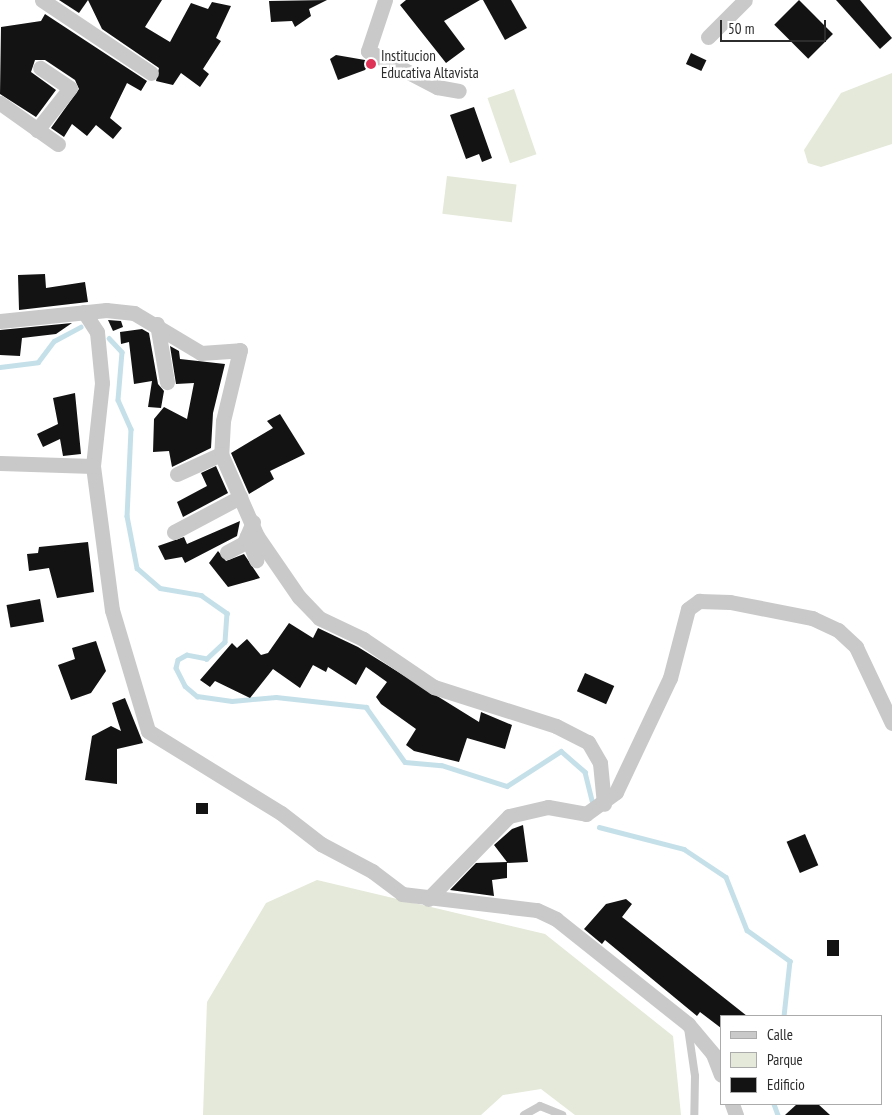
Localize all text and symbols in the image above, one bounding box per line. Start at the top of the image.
scale bar [722,10,828,42]
text: 50 m [728,19,754,38]
place label: Institucion Educativa Altavista [381,46,479,81]
marker: Institucion Educativa Altavista [365,58,377,70]
legend [720,1015,882,1105]
text: Calle [767,1025,793,1044]
text: Parque [767,1050,803,1069]
text: Edificio [767,1075,805,1094]

